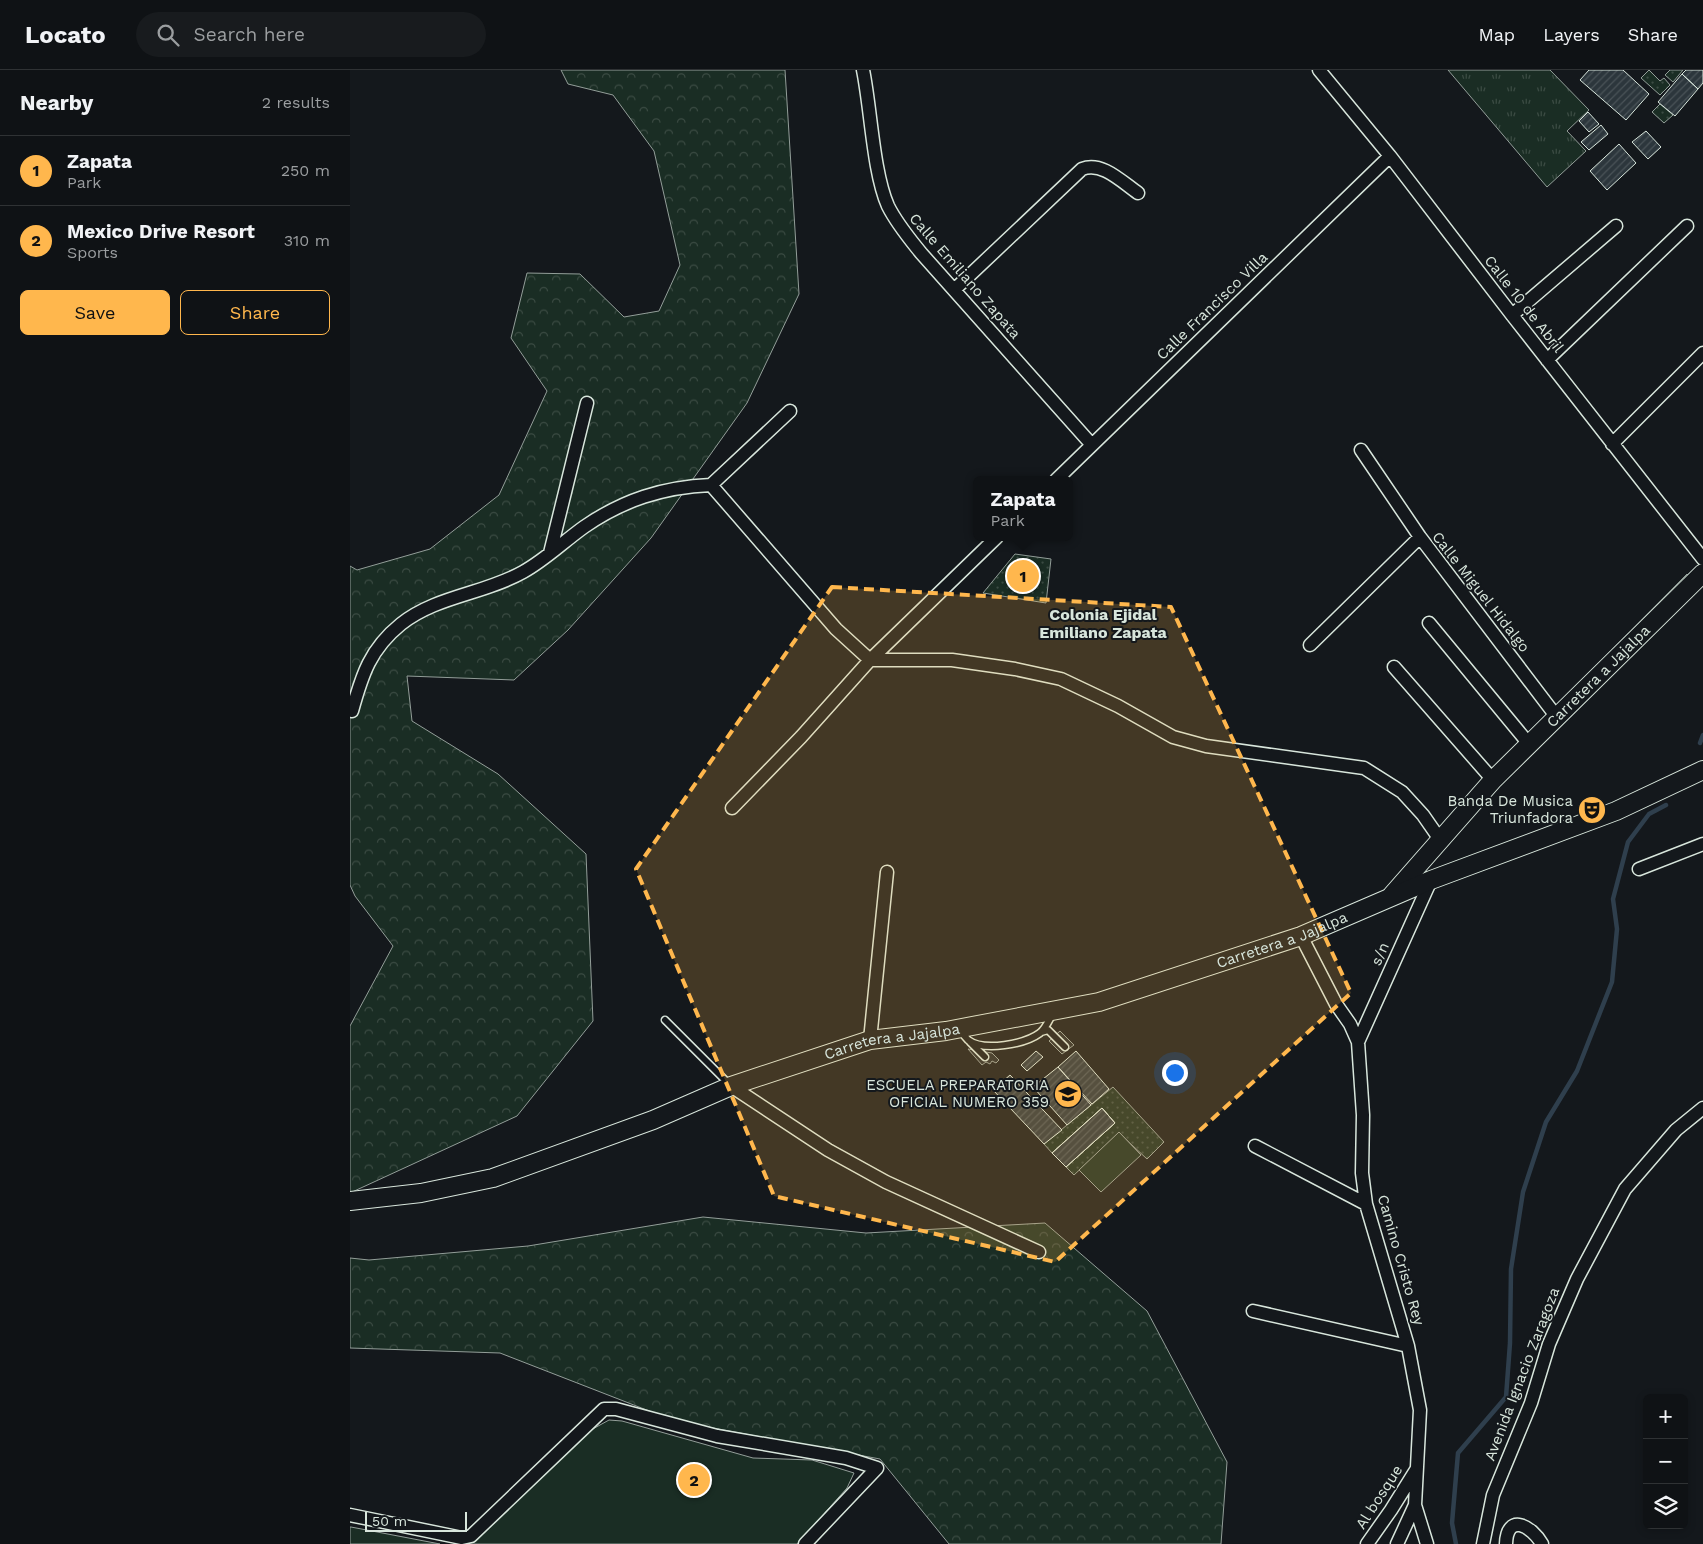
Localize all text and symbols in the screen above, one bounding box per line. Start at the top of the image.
search box [136,12,486,57]
text: Locato [25,21,106,49]
icon: search [154,21,182,49]
text: Search here [194,23,305,46]
text: Map [1478,24,1515,45]
text: Layers [1543,24,1600,45]
text: Share [1628,24,1678,45]
text: Nearby [20,90,93,115]
text: 2 results [262,93,330,112]
text: Zapata [67,150,132,173]
text: 1 [33,161,39,180]
text: 250 m [281,161,330,180]
text: Park [67,173,101,192]
street label: Calle Emiliano Zapata [906,210,1025,343]
text: Mexico Drive Resort [67,220,255,243]
text: 2 [31,231,41,250]
text: 310 m [284,231,330,250]
text: Sports [67,243,118,262]
street label: Calle Francisco Villa [1153,248,1272,364]
street label: Calle 10 de Abril [1480,252,1568,356]
button: Save [20,290,170,335]
button: Share [180,290,330,335]
popup [973,476,1073,541]
text: Zapata [991,488,1055,511]
text: Park [991,511,1025,530]
street label: Calle Miguel Hidalgo [1428,528,1534,656]
pin: 1 [1007,557,1039,595]
district label: Colonia Ejidal Emiliano Zapata [1039,605,1168,642]
street label: Carretera a Jajalpa [1543,621,1654,731]
place label: Banda De Musica Triunfadora [1447,792,1574,827]
theatre icon: Banda De Musica Triunfadora [1577,795,1607,825]
street label: Carretera a Jajalpa [1214,908,1351,972]
street label: s/n [1367,940,1393,968]
street label: Carretera a Jajalpa [822,1019,962,1064]
your location [1162,1060,1188,1086]
place label: ESCUELA PREPARATORIA OFICIAL NUMERO 359 [866,1076,1049,1111]
school or university icon: ESCUELA PREPARATORIA OFICIAL NUMERO 359 [1053,1079,1083,1109]
street label: Camino Cristo Rey [1374,1193,1428,1328]
street label: Avenida Ignacio Zaragoza [1481,1284,1564,1463]
map controls [1643,1394,1688,1529]
button: + [1643,1394,1688,1439]
button: − [1643,1439,1688,1484]
pin: 2 [678,1461,710,1499]
street label: Al bosque [1352,1462,1406,1532]
button: layers [1643,1484,1688,1529]
scale bar [365,1509,468,1532]
text: 50 m [372,1513,407,1529]

